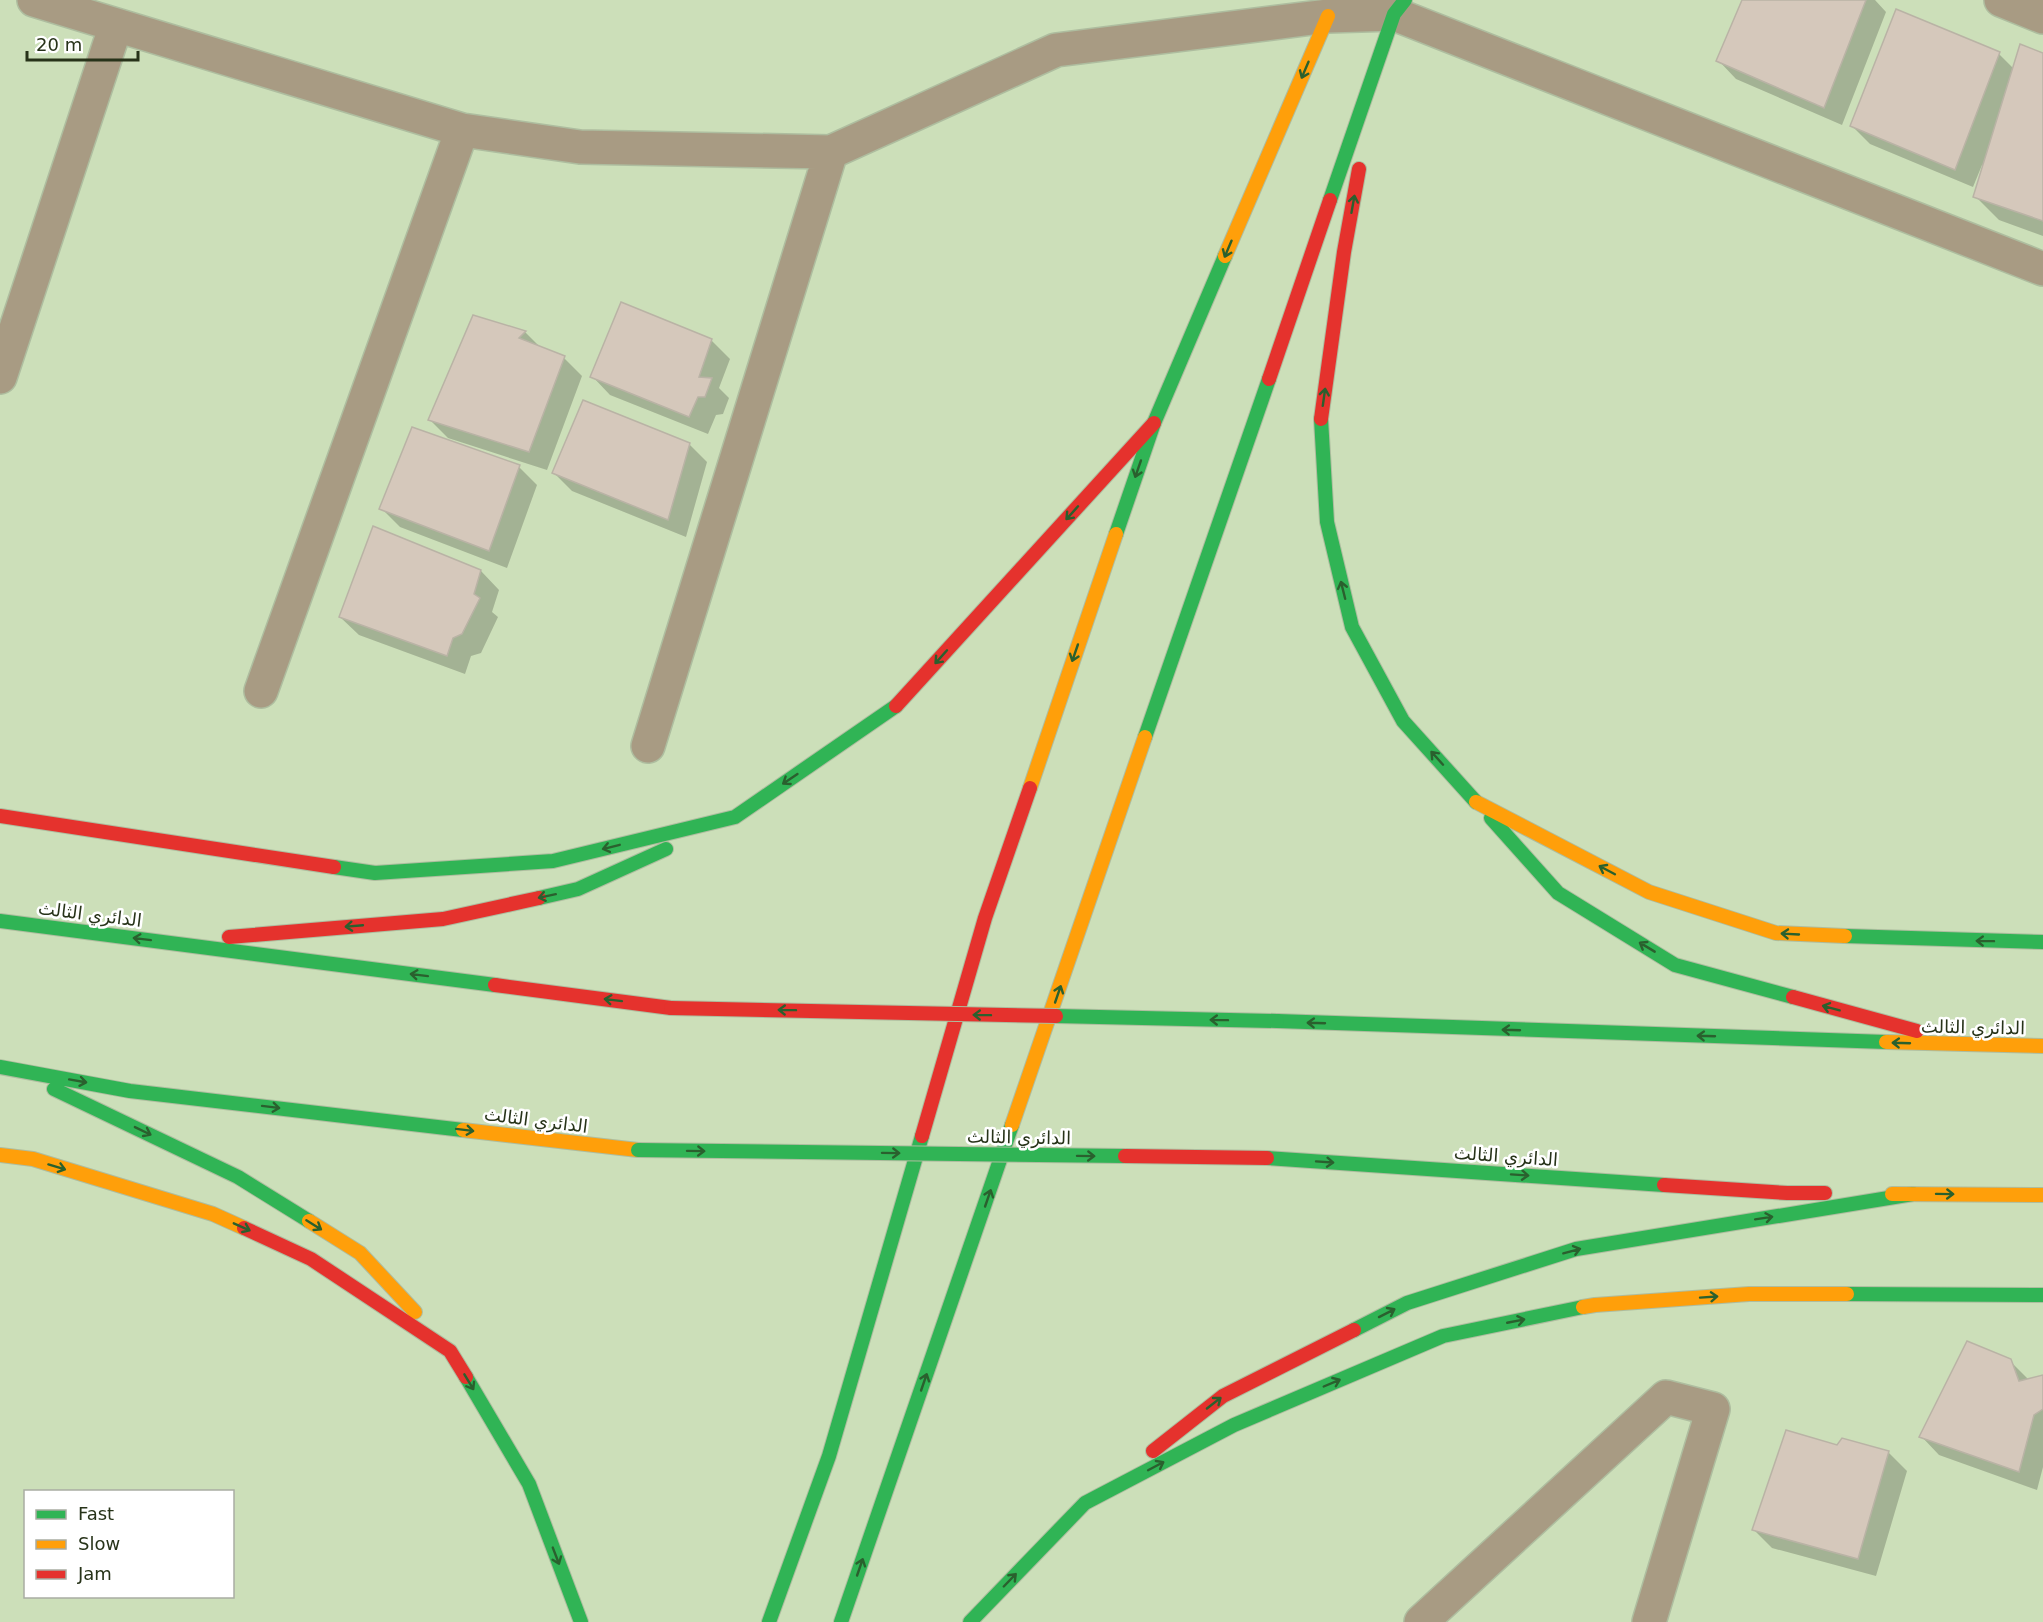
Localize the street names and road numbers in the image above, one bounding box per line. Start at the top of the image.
street label: الدائري الثالث [37,897,143,932]
street label: الدائري الثالث [1921,1016,2025,1039]
street label: الدائري الثالث [483,1103,589,1138]
street label: الدائري الثالث [967,1126,1071,1149]
street label: الدائري الثالث [1453,1142,1559,1171]

